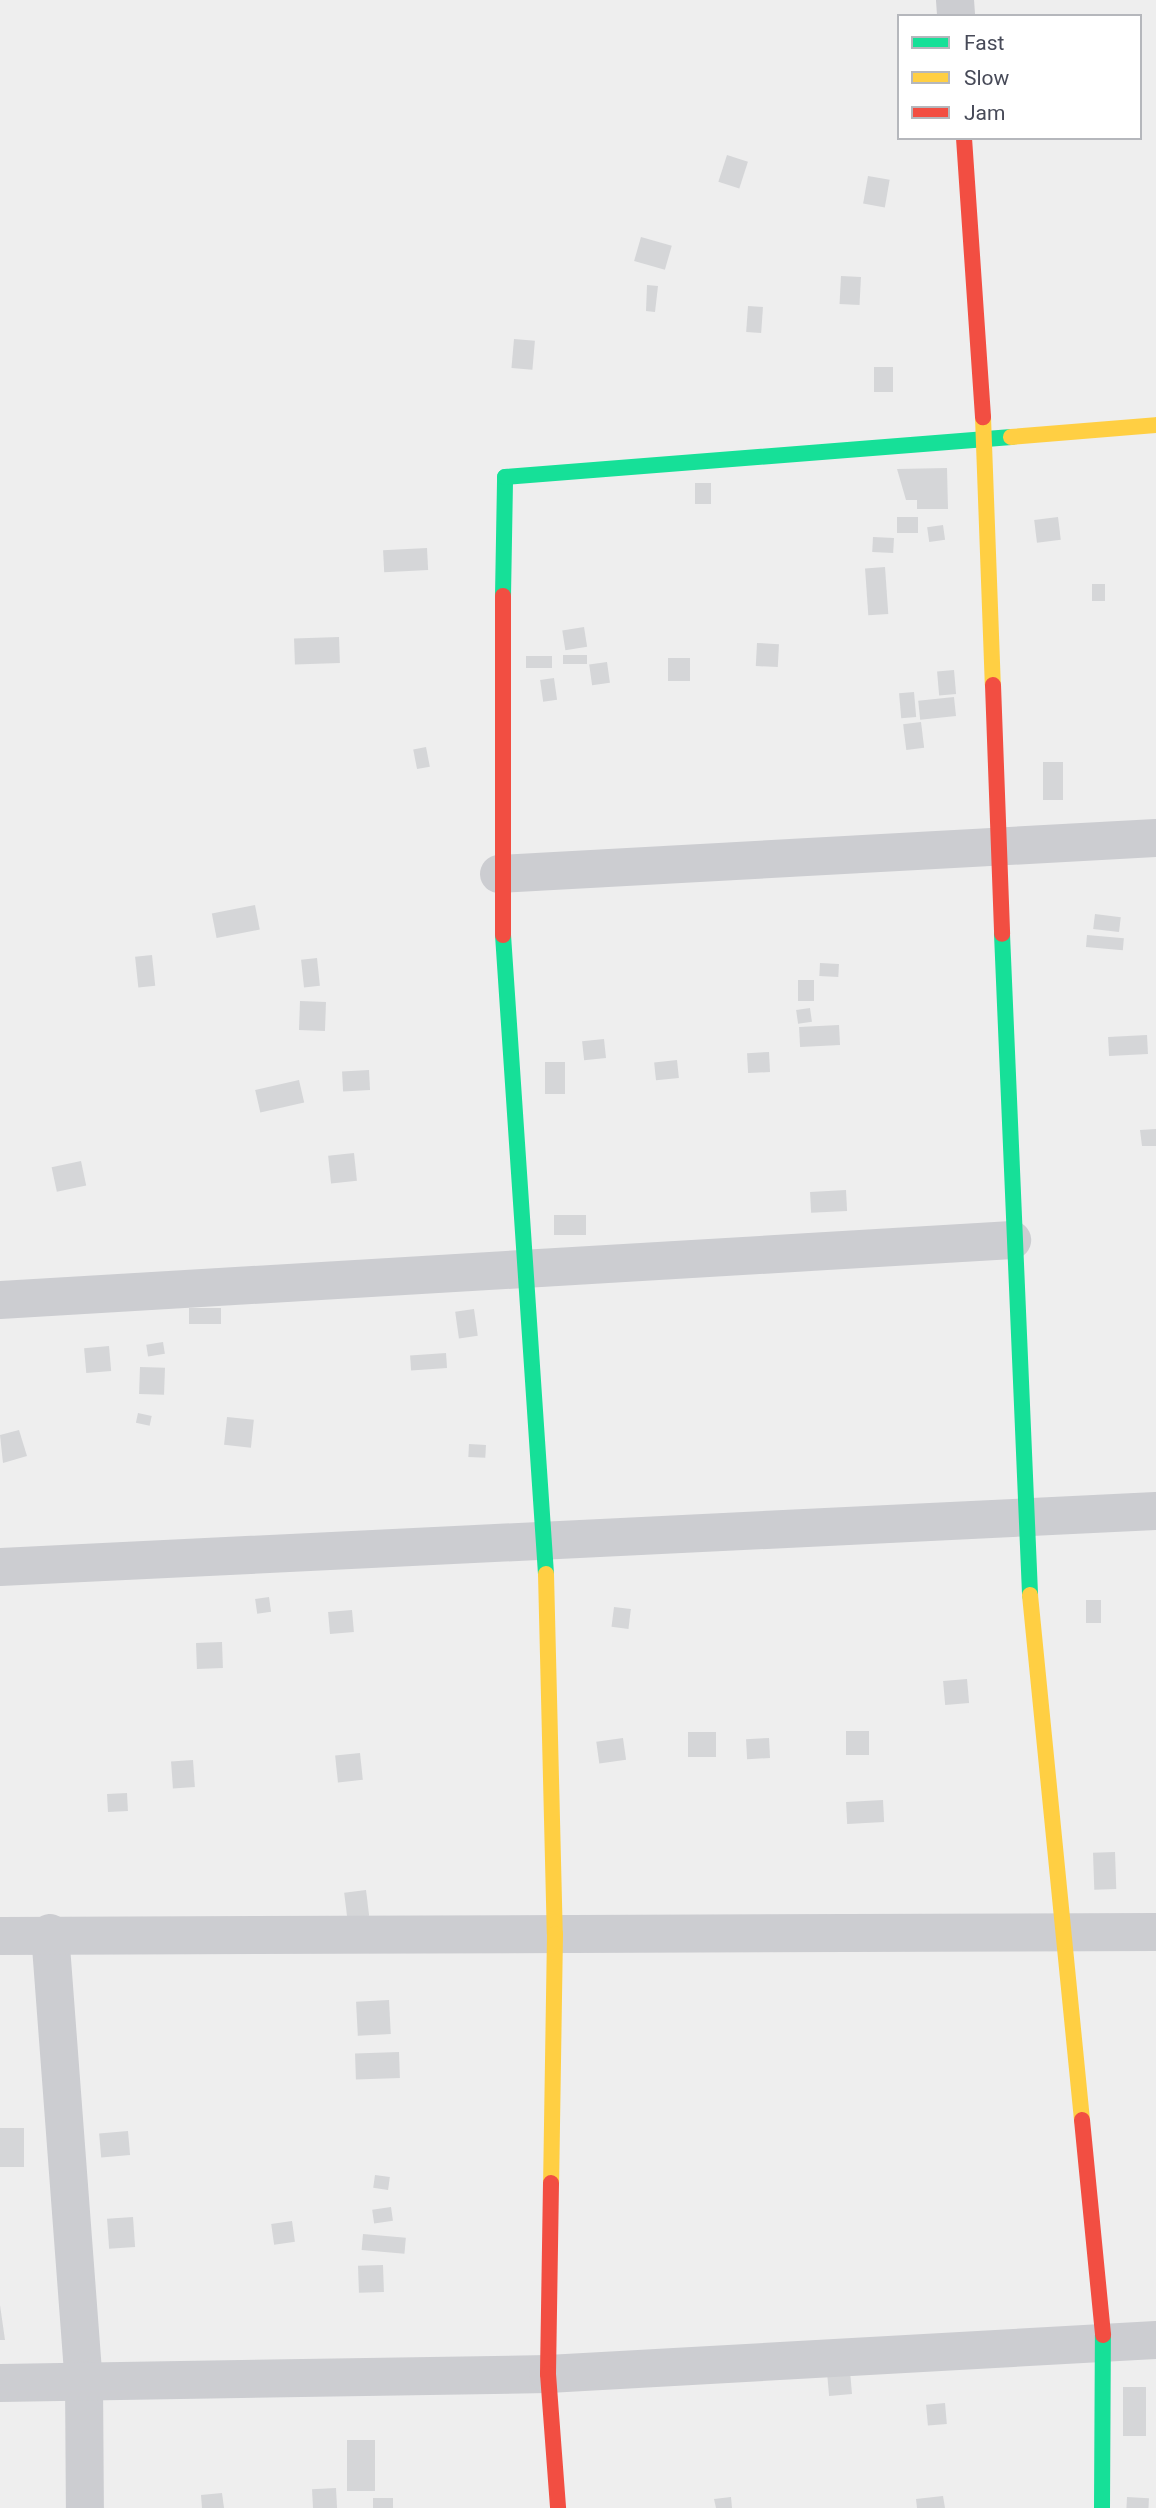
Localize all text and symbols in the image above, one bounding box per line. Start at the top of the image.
legend [897,14,1142,140]
text: Fast [964,31,1004,55]
text: Slow [964,66,1009,90]
text: Jam [964,101,1005,125]

